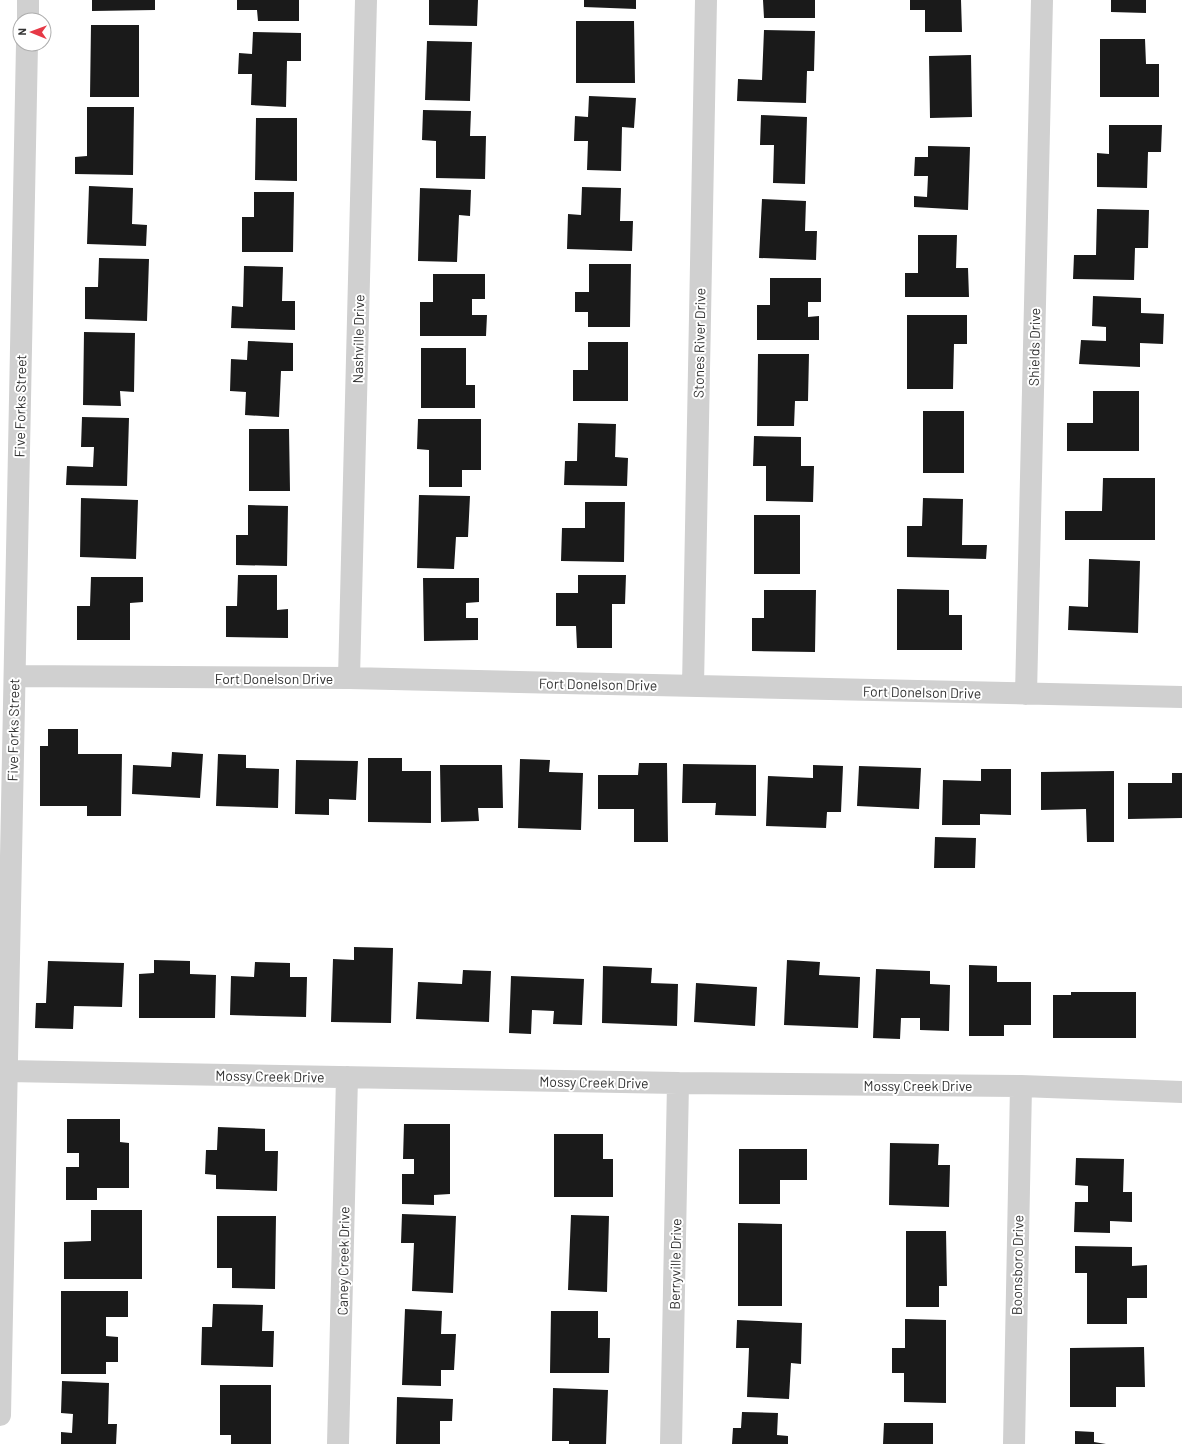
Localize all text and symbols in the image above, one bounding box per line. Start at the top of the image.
north arrow [12,12,52,52]
text: N [15,28,28,36]
street label: Stones River Drive [690,288,708,398]
street label: Nashville Drive [349,294,367,384]
street label: Shields Drive [1025,308,1043,386]
street label: Five Forks Street [11,354,29,458]
street label: Fort Donelson Drive [215,670,333,687]
street label: Fort Donelson Drive [539,674,657,694]
street label: Five Forks Street [4,678,22,782]
street label: Fort Donelson Drive [863,682,981,702]
street label: Mossy Creek Drive [215,1067,325,1085]
street label: Mossy Creek Drive [539,1073,649,1091]
street label: Mossy Creek Drive [863,1077,973,1094]
street label: Caney Creek Drive [334,1206,352,1316]
street label: Boonsboro Drive [1008,1215,1026,1315]
street label: Berryville Drive [666,1218,684,1310]

